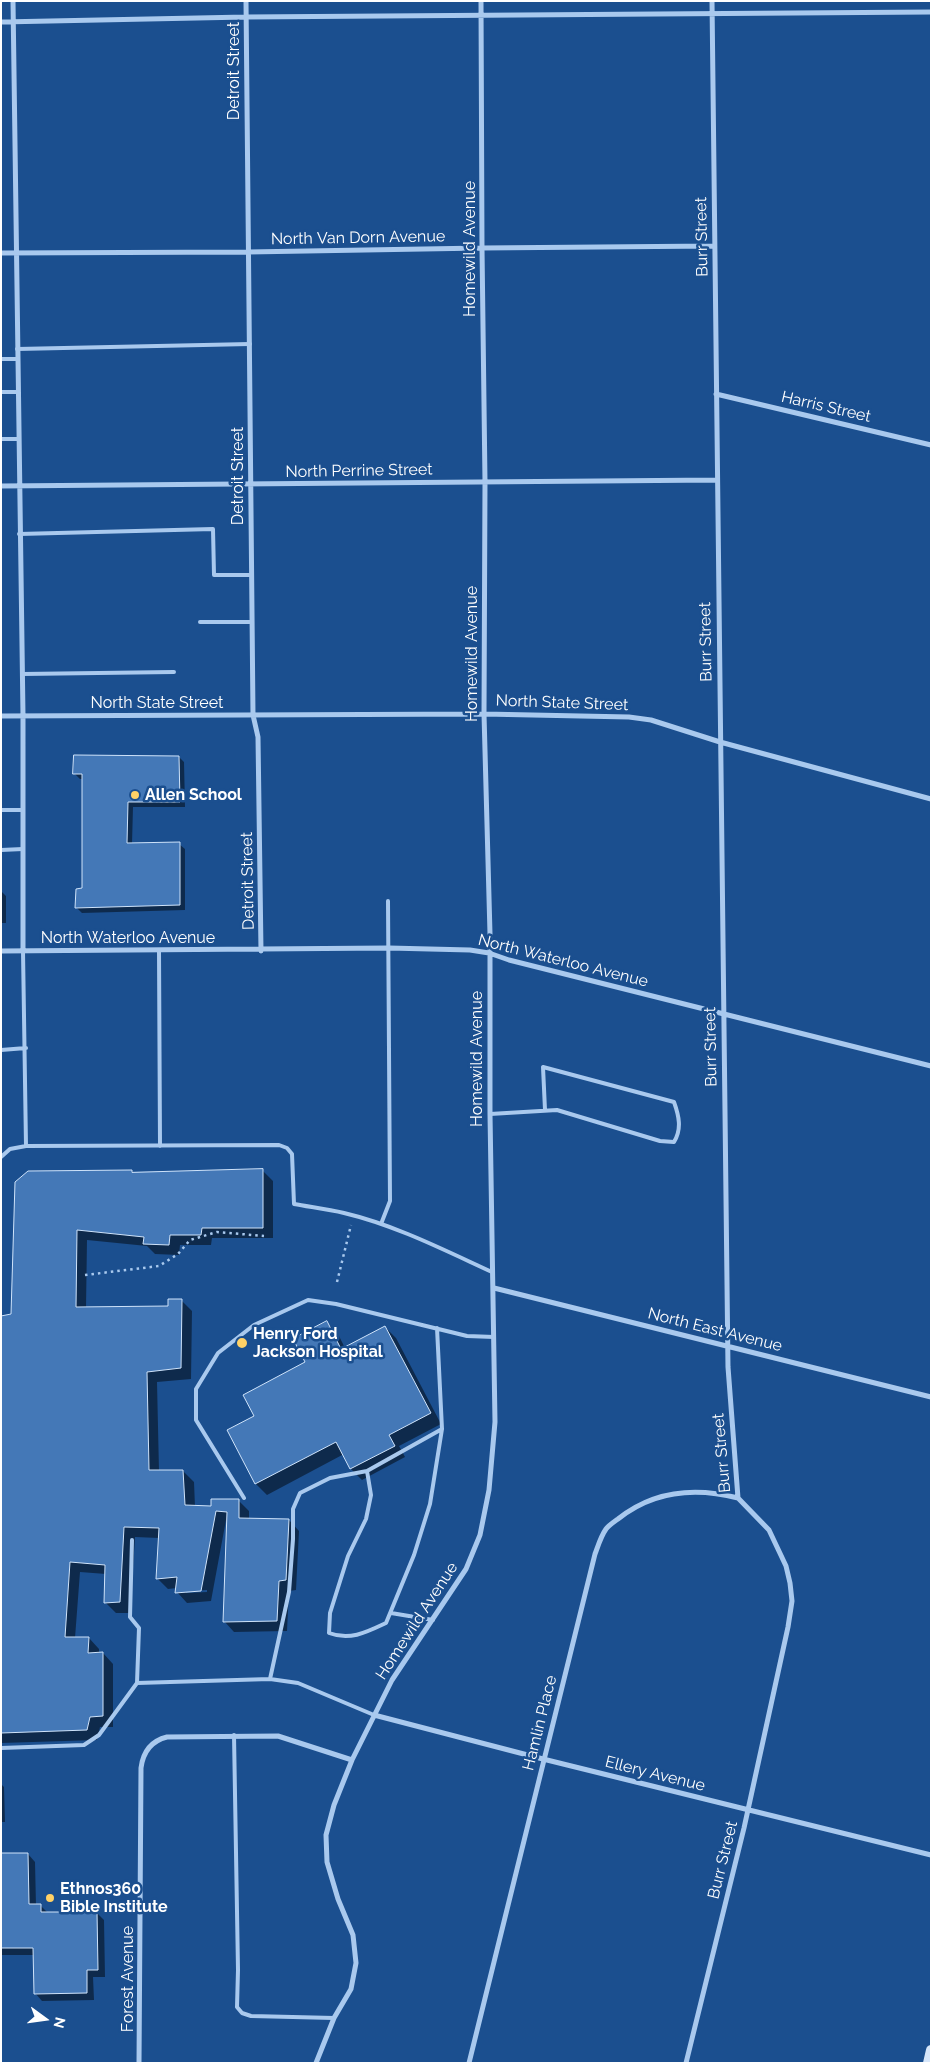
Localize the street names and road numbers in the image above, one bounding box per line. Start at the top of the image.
street label: Detroit Street [224,22,244,120]
street label: Homewild Avenue [460,181,480,317]
street label: Burr Street [692,197,712,277]
street label: North Van Dorn Avenue [271,227,445,249]
street label: Harris Street [779,387,873,427]
street label: Detroit Street [228,427,248,525]
street label: North Perrine Street [285,460,433,482]
street label: Homewild Avenue [462,586,482,722]
street label: Burr Street [696,602,716,682]
street label: North State Street [495,691,629,715]
street label: North State Street [91,693,223,713]
street label: Detroit Street [238,832,258,930]
street label: North Waterloo Avenue [41,928,215,948]
street label: North Waterloo Avenue [476,931,650,991]
street label: Homewild Avenue [467,991,487,1127]
street label: Burr Street [701,1007,721,1087]
street label: North East Avenue [646,1304,784,1356]
street label: Burr Street [709,1412,735,1494]
street label: Homewild Avenue [372,1559,462,1683]
street label: Hamlin Place [519,1673,561,1773]
street label: Ellery Avenue [603,1752,707,1796]
street label: Burr Street [704,1819,742,1901]
street label: Forest Avenue [118,1926,138,2032]

